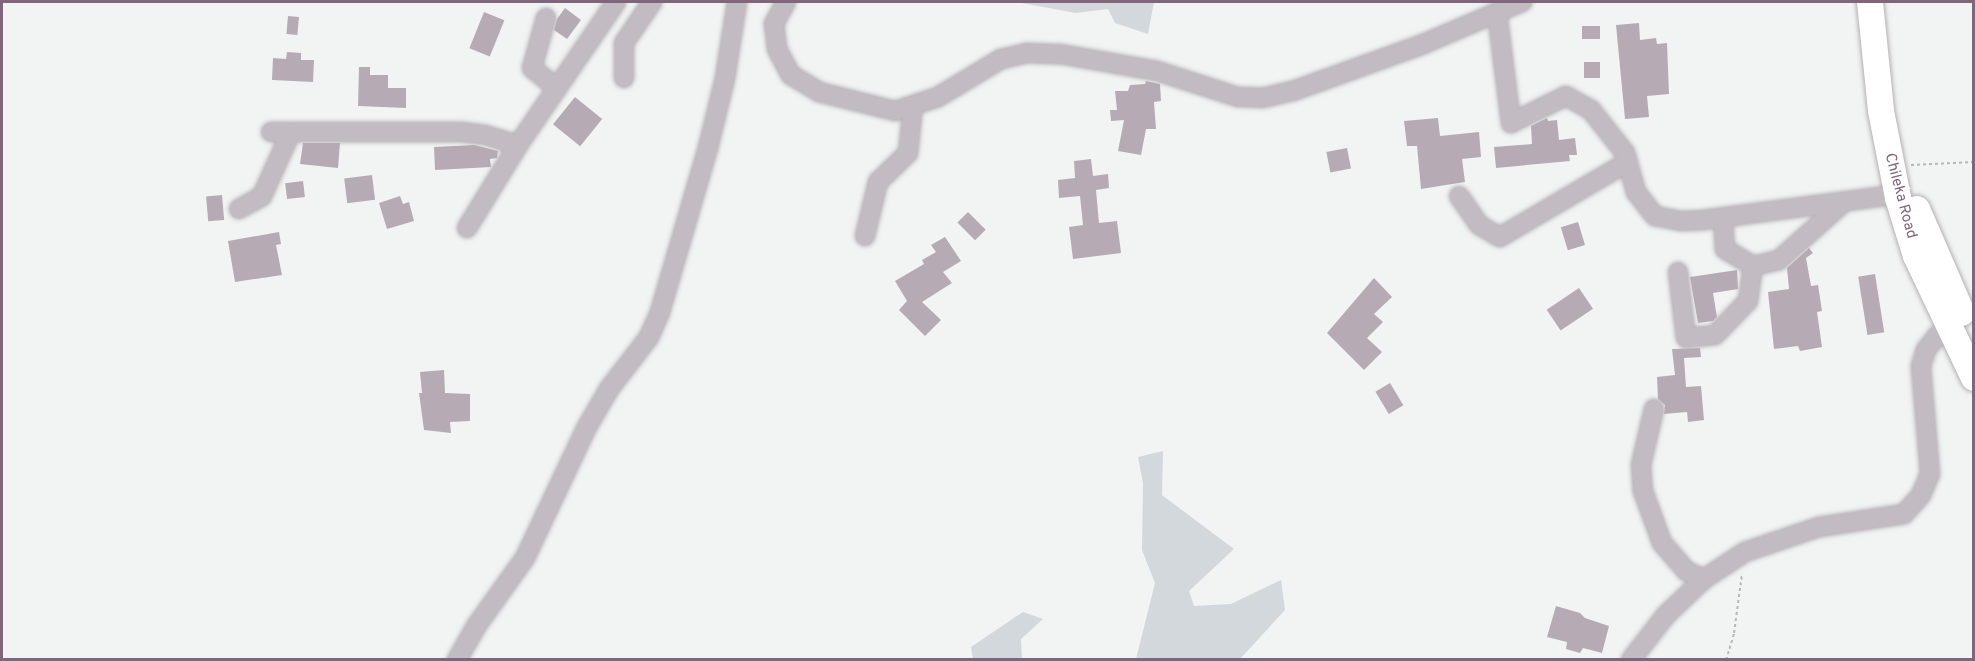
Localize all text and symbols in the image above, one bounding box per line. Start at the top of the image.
street label: Chileka Road [1880,151,1920,241]

